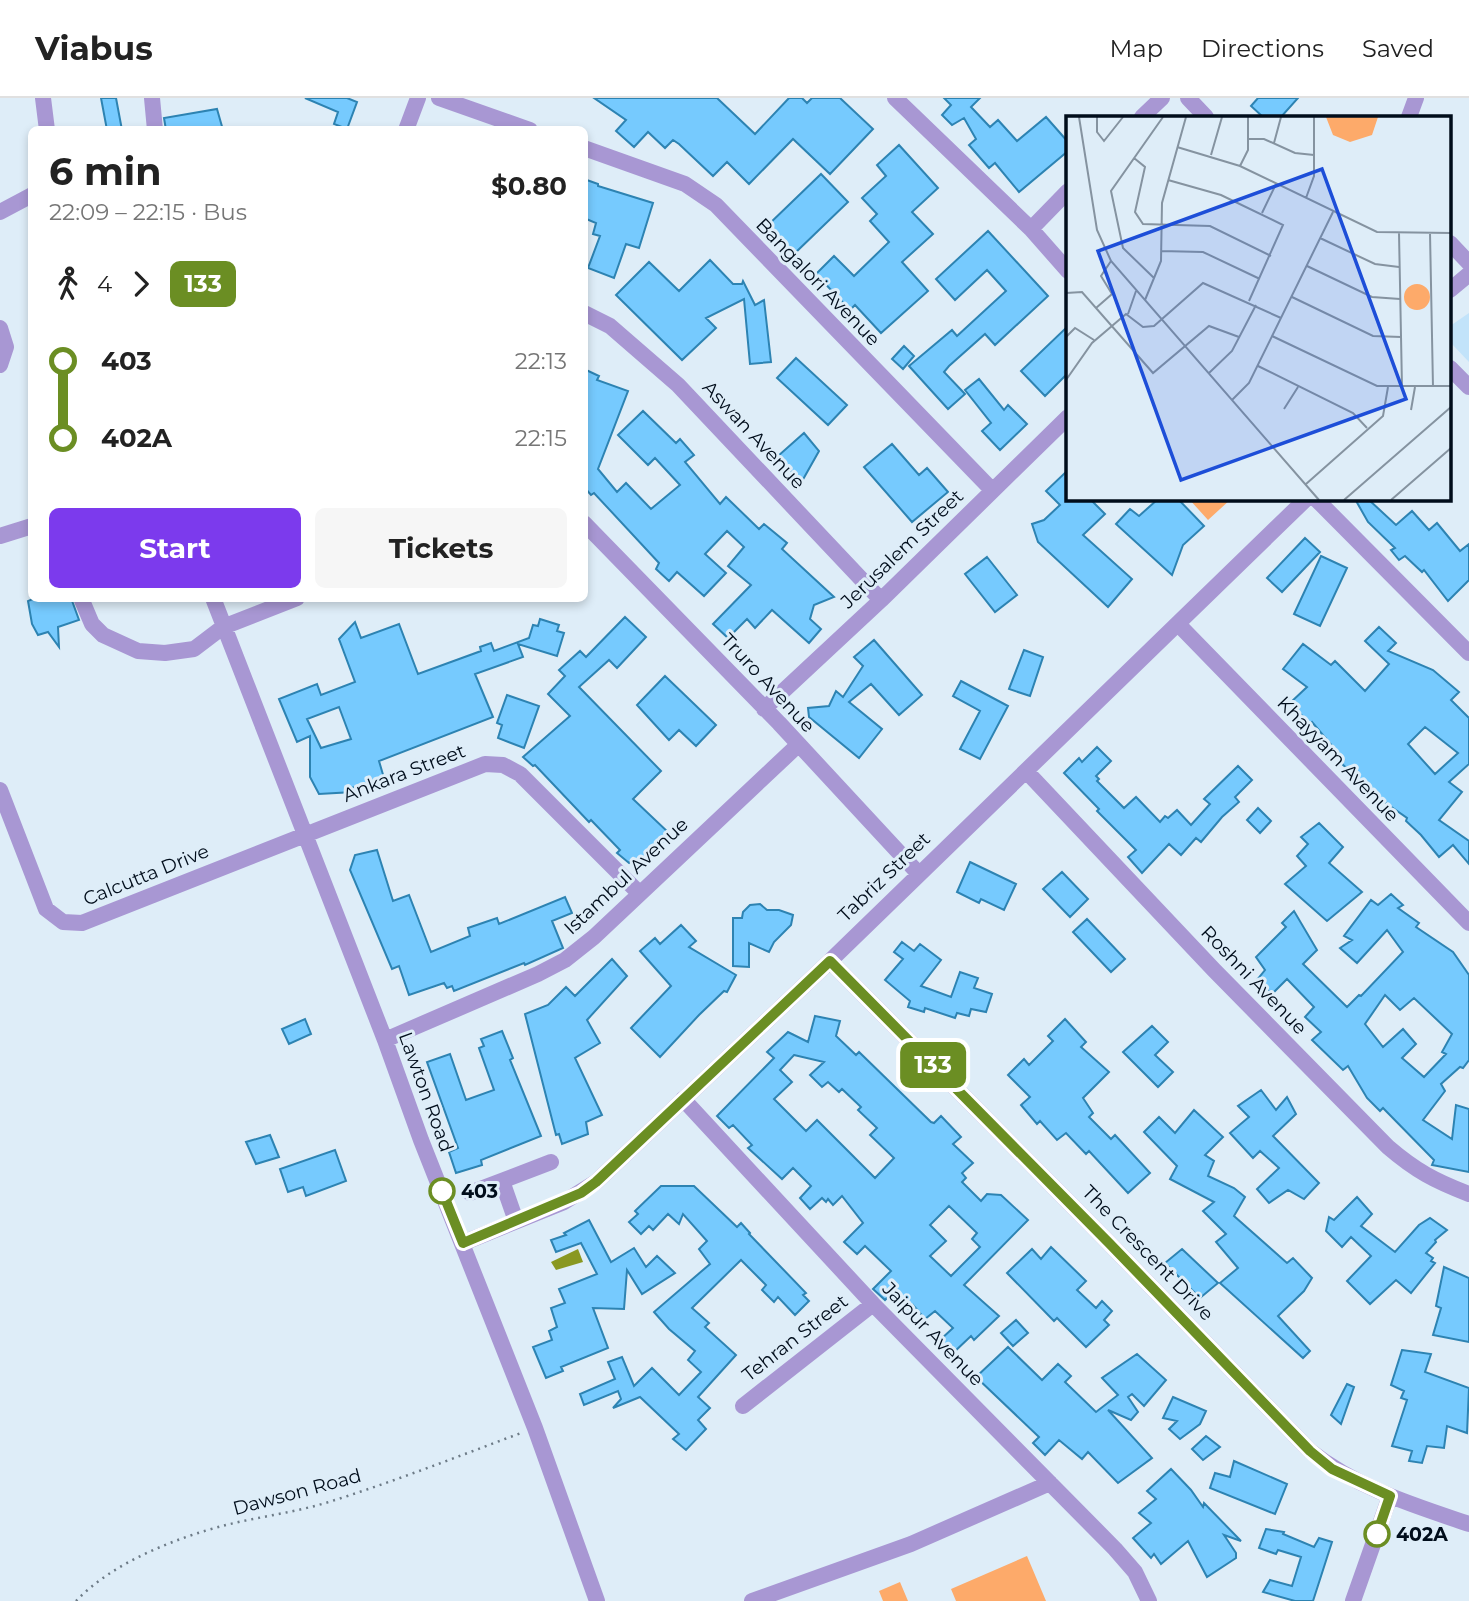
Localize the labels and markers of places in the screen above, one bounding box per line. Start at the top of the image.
marker: 403 [429,1178,455,1204]
place label: 403 [461,1180,498,1203]
marker: 402A [1364,1521,1390,1547]
place label: 402A [1396,1523,1448,1546]

